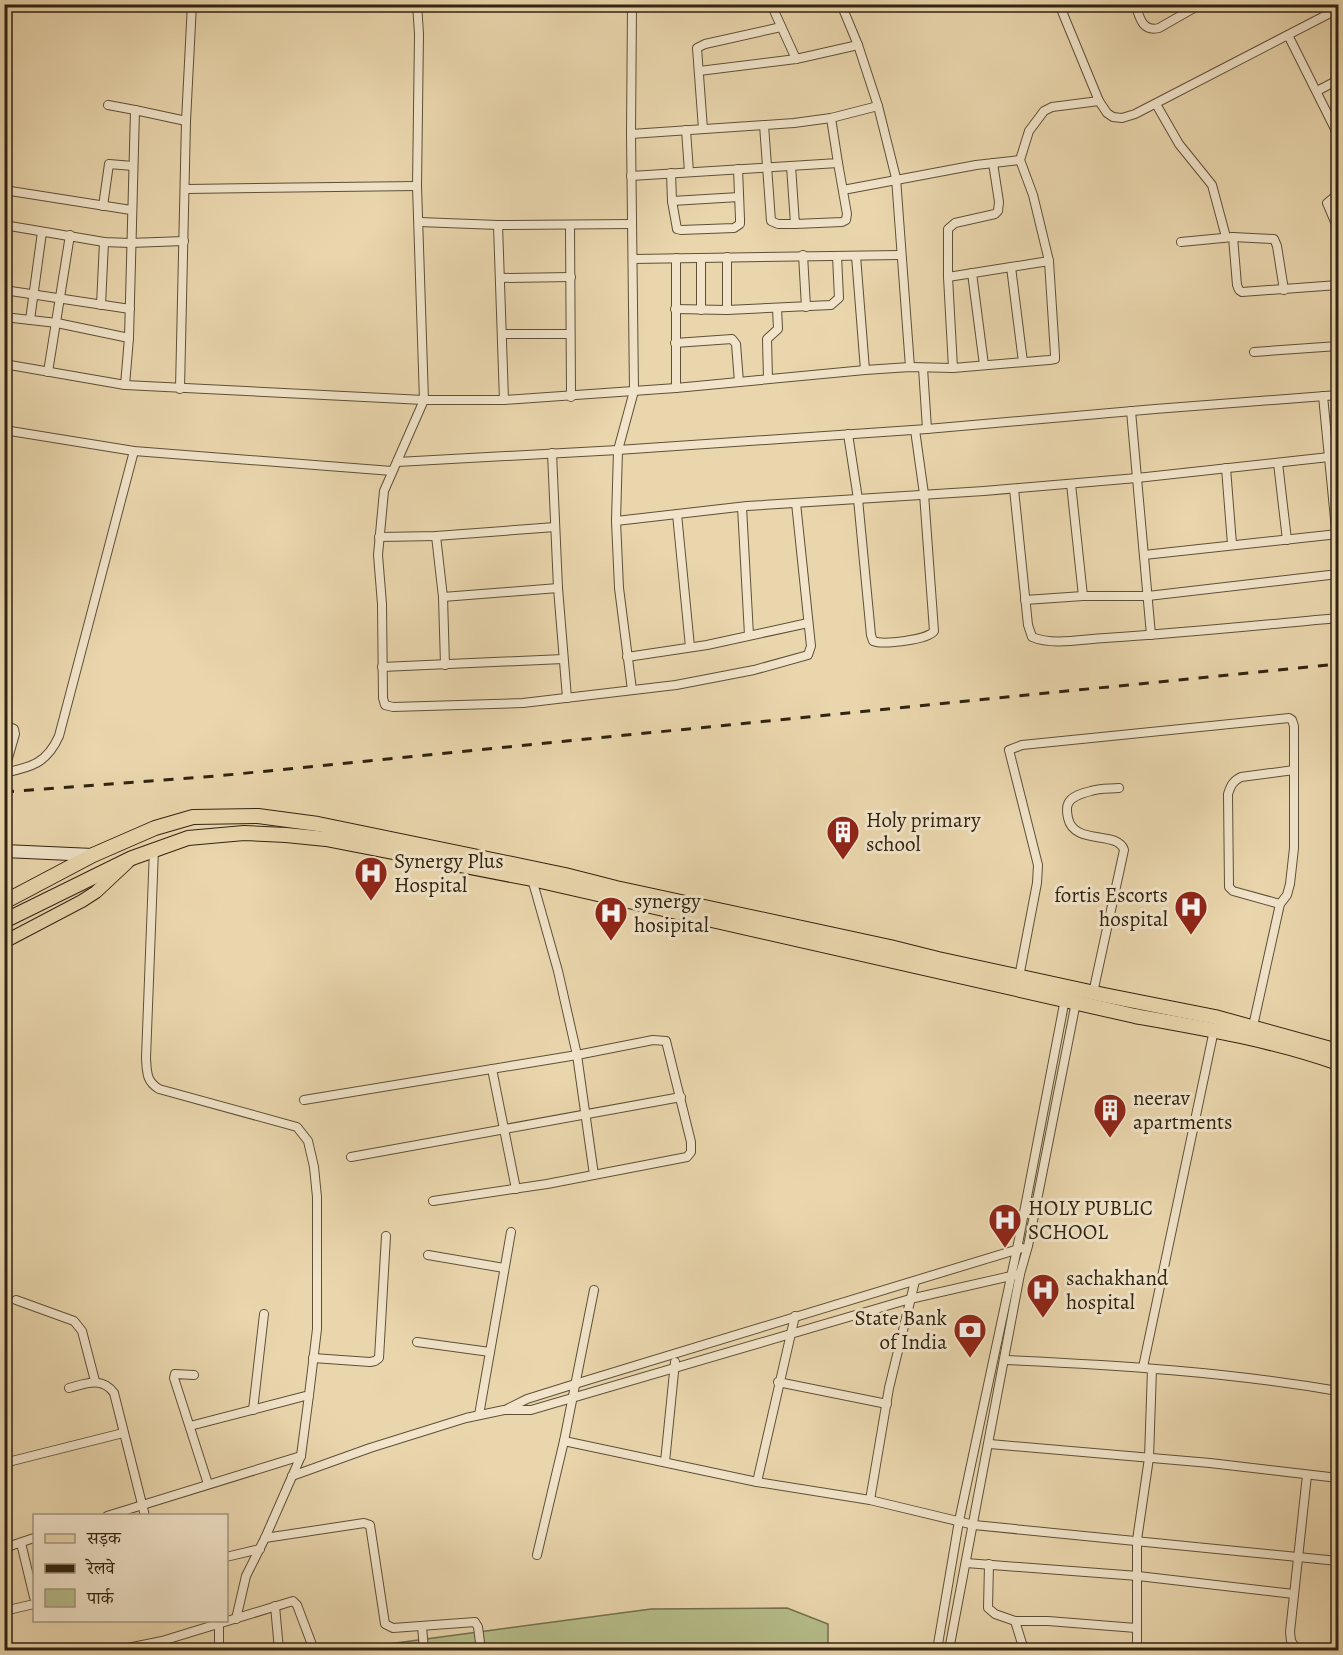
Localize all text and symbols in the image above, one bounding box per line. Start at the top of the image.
place label: Holy primary school [866,806,981,858]
building icon: Holy primary school [825,814,861,861]
place label: Synergy Plus Hospital [394,847,504,899]
hospital icon: Synergy Plus Hospital [353,855,389,902]
place label: fortis Escorts hospital [1054,881,1168,933]
place label: synergy hosipital [634,887,709,939]
hospital icon: fortis Escorts hospital [1173,889,1209,936]
hospital icon: synergy hosipital [593,895,629,942]
place label: neerav apartments [1133,1084,1232,1136]
building icon: neerav apartments [1092,1092,1128,1139]
place label: HOLY PUBLIC SCHOOL [1028,1194,1153,1246]
hospital icon: HOLY PUBLIC SCHOOL [987,1202,1023,1249]
place label: sachakhand hospital [1066,1264,1169,1316]
hospital icon: sachakhand hospital [1025,1272,1061,1319]
place label: State Bank of India [854,1304,948,1356]
bank icon: State Bank of India [952,1312,988,1359]
legend [33,1514,228,1622]
text: सड़क [86,1526,122,1550]
text: रेलवे [85,1556,116,1580]
text: पार्क [86,1586,115,1610]

